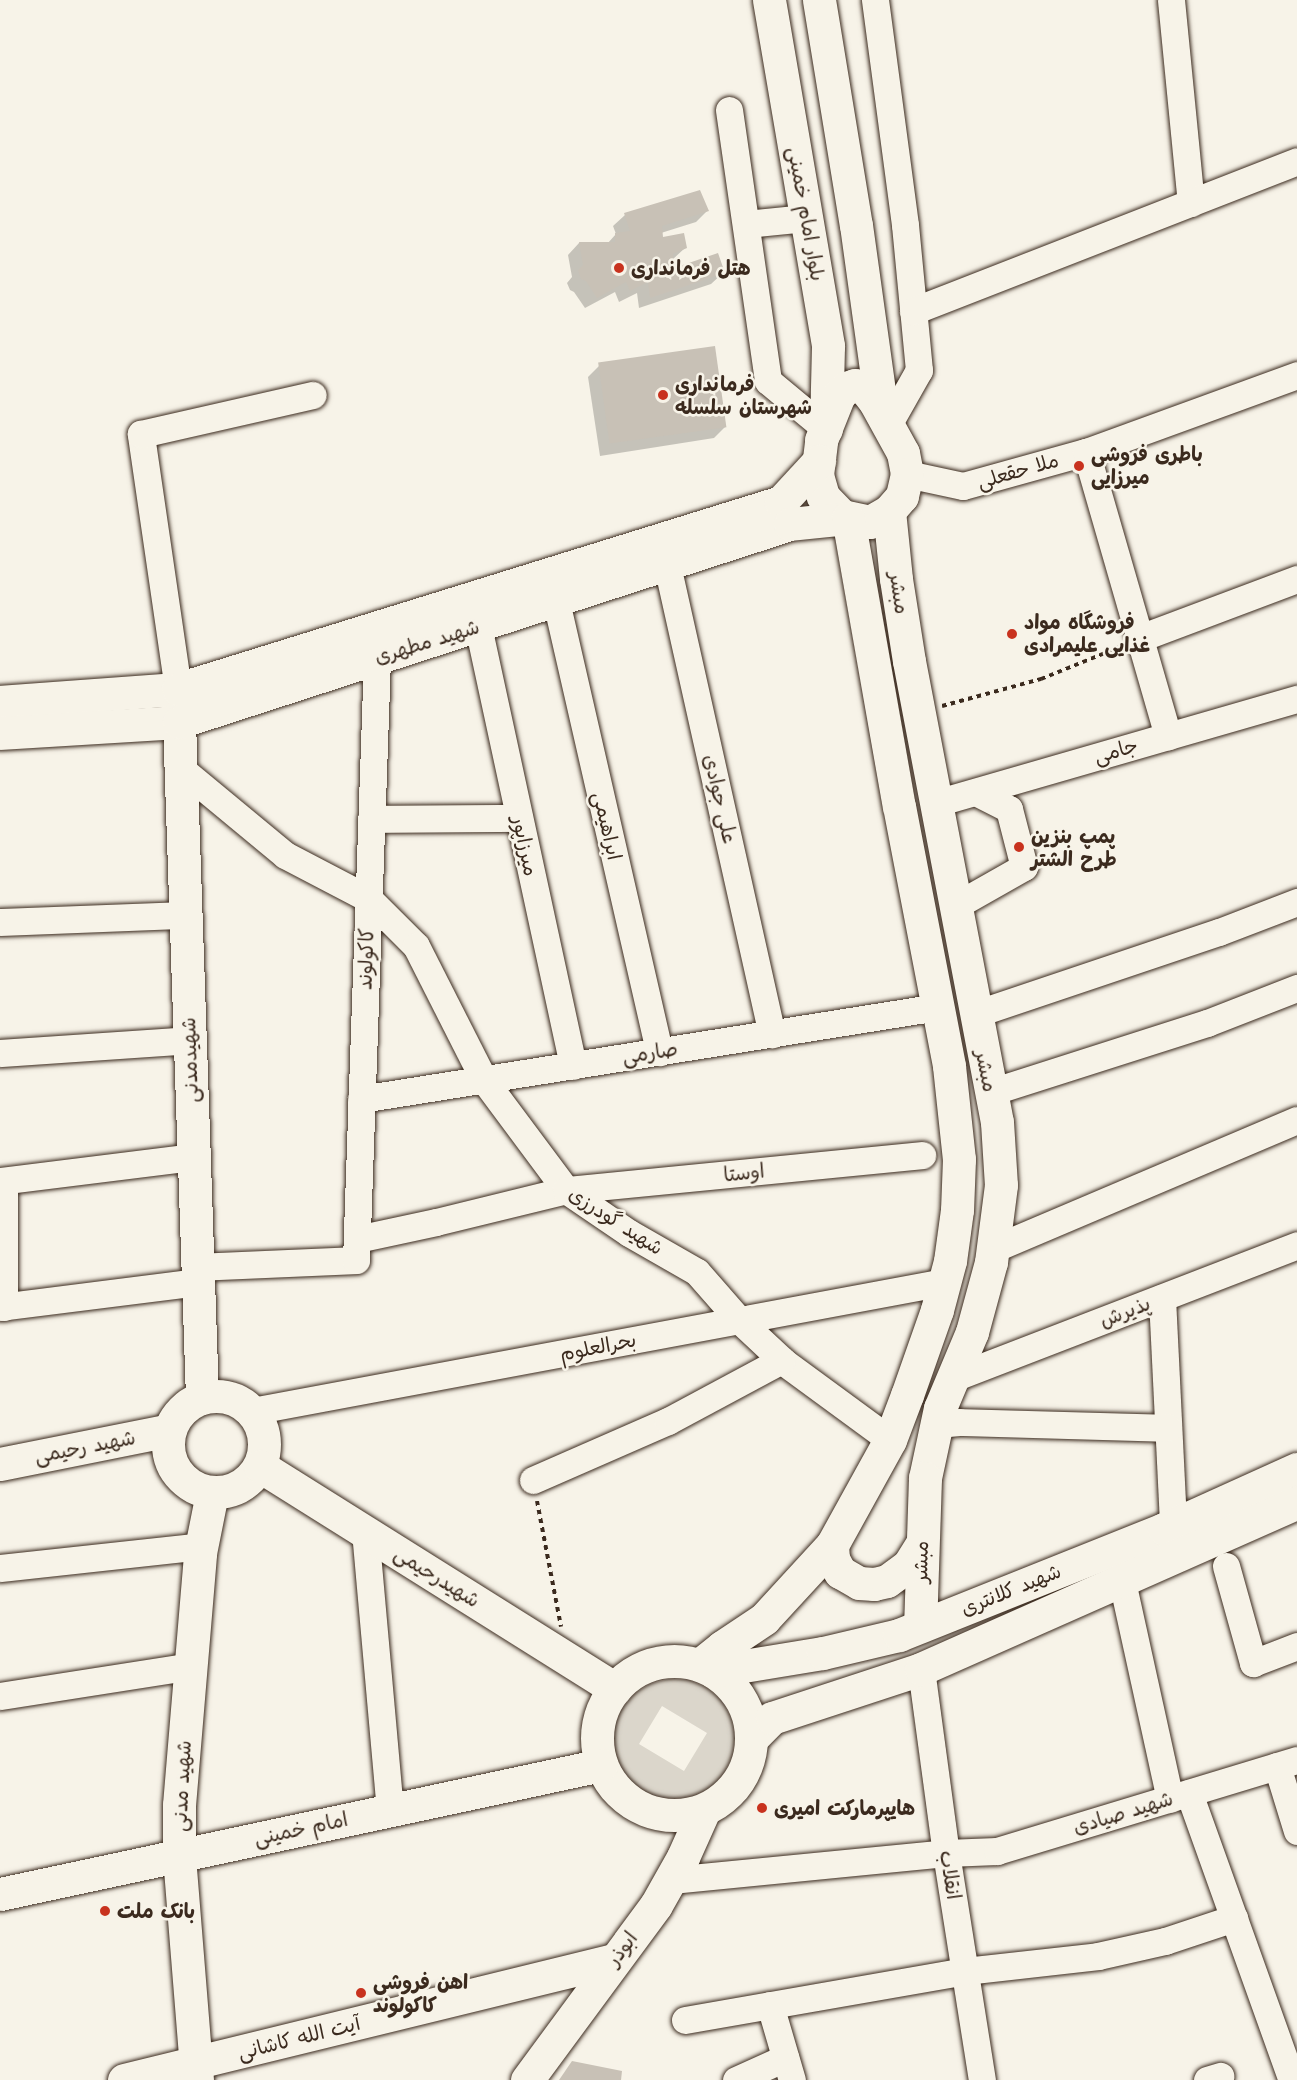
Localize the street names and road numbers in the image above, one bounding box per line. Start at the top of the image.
street label: بلوار امام خمینی [782,145,830,283]
street label: ملا حقعلی [974,448,1062,494]
street label: مبشر [884,570,914,616]
street label: شهید مطهری [372,615,482,669]
street label: جامی [1091,733,1141,769]
street label: علی جوادی [698,752,742,846]
street label: ابراهیمی [588,790,626,862]
street label: میرزاپور [507,814,543,878]
street label: کاکولوند [353,928,379,990]
street label: شهیدمدنی [177,1017,203,1103]
street label: صارمی [621,1037,679,1069]
street label: مبشر [970,1048,1002,1094]
street label: اوستا [722,1159,766,1187]
street label: شهید گودرزی [564,1182,668,1260]
street label: پذیرش [1096,1291,1154,1333]
street label: بحرالعلوم [558,1328,638,1366]
street label: شهید رحیمی [32,1425,138,1469]
street label: شهیدرحیمی [390,1541,484,1613]
street label: مبشر [909,1541,933,1583]
street label: شهید کلانتری [957,1559,1065,1621]
street label: شهید مدنی [168,1740,196,1832]
street label: شهید صیادی [1070,1786,1176,1840]
street label: امام خمینی [252,1807,350,1851]
street label: انقلاب [934,1849,966,1901]
street label: ابوذر [601,1927,643,1971]
street label: آیت الله کاشانی [235,2011,363,2065]

